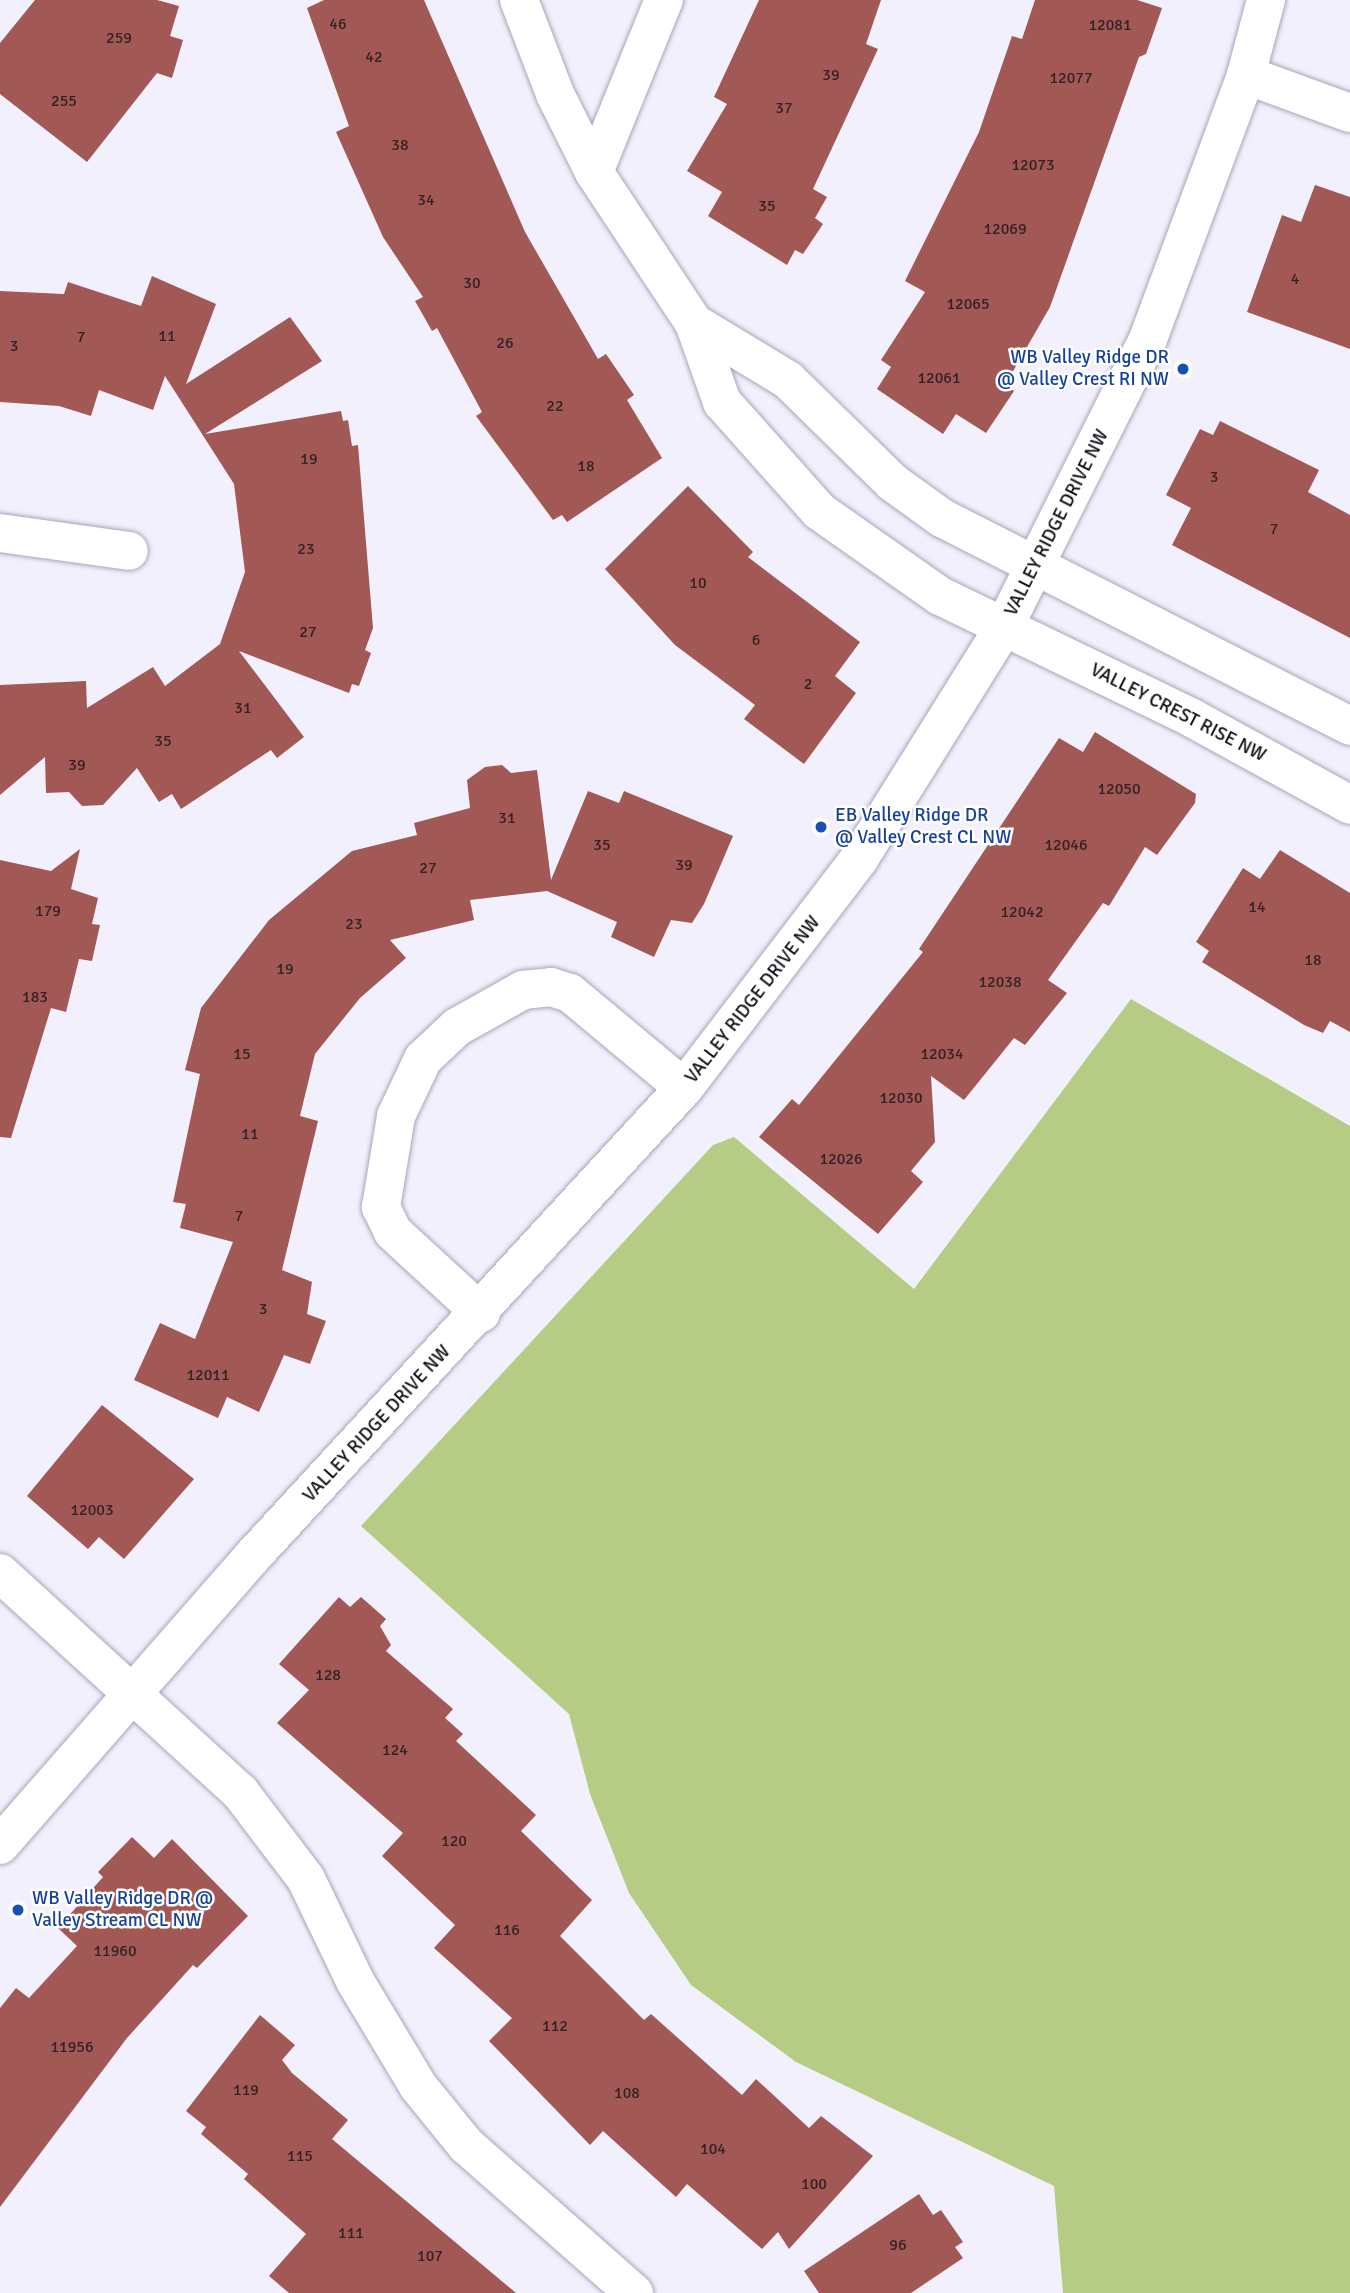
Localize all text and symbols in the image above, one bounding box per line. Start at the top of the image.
house number: 46 [329,14,347,34]
house number: 12081 [1088,15,1132,35]
house number: 259 [106,28,132,48]
house number: 42 [365,47,383,67]
house number: 39 [822,65,840,85]
house number: 12077 [1049,68,1093,88]
house number: 255 [51,91,77,111]
house number: 37 [775,98,793,118]
house number: 38 [391,135,409,155]
house number: 12073 [1011,155,1055,175]
house number: 34 [417,190,435,210]
house number: 35 [758,196,776,216]
house number: 12069 [983,219,1027,239]
house number: 4 [1291,269,1299,289]
house number: 30 [463,273,481,293]
house number: 12065 [946,294,990,314]
house number: 11 [158,326,176,346]
house number: 7 [77,327,85,347]
house number: 26 [496,333,514,353]
house number: 3 [10,336,18,356]
place label: WB Valley Ridge DR @ Valley Crest RI NW [997,347,1169,391]
marker: WB Valley Ridge DR @ Valley Crest RI NW [1175,361,1191,377]
house number: 12061 [917,368,961,388]
house number: 22 [546,396,564,416]
street label: VALLEY RIDGE DRIVE NW [1000,426,1114,620]
house number: 19 [300,449,318,469]
house number: 18 [577,456,595,476]
house number: 3 [1210,467,1218,487]
house number: 7 [1270,519,1278,539]
house number: 23 [297,539,315,559]
house number: 10 [689,573,707,593]
house number: 27 [299,622,317,642]
house number: 6 [752,630,760,650]
street label: VALLEY CREST RISE NW [1086,659,1270,767]
house number: 2 [804,674,812,694]
house number: 31 [234,698,252,718]
house number: 35 [154,731,172,751]
house number: 39 [68,755,86,775]
house number: 12050 [1097,779,1141,799]
place label: EB Valley Ridge DR @ Valley Crest CL NW [835,805,1011,849]
house number: 31 [498,808,516,828]
marker: EB Valley Ridge DR @ Valley Crest CL NW [813,819,829,835]
house number: 35 [593,835,611,855]
house number: 12046 [1044,835,1088,855]
house number: 39 [675,855,693,875]
house number: 27 [419,858,437,878]
house number: 14 [1248,897,1266,917]
house number: 179 [35,901,61,921]
house number: 12042 [1000,902,1044,922]
street label: VALLEY RIDGE DRIVE NW [681,912,825,1088]
house number: 23 [345,914,363,934]
house number: 18 [1304,950,1322,970]
house number: 19 [276,959,294,979]
house number: 12038 [978,972,1022,992]
house number: 183 [22,987,48,1007]
house number: 15 [233,1044,251,1064]
house number: 12034 [920,1044,964,1064]
house number: 12030 [879,1088,923,1108]
house number: 11 [241,1124,259,1144]
house number: 12026 [819,1149,863,1169]
house number: 7 [235,1206,243,1226]
house number: 3 [259,1299,267,1319]
street label: VALLEY RIDGE DRIVE NW [298,1341,456,1507]
house number: 12011 [186,1365,230,1385]
house number: 12003 [70,1500,114,1520]
house number: 128 [315,1665,341,1685]
house number: 124 [382,1740,408,1760]
house number: 120 [441,1831,467,1851]
place label: WB Valley Ridge DR @ Valley Stream CL NW [32,1888,213,1932]
marker: WB Valley Ridge DR @ Valley Stream CL NW [10,1902,26,1918]
house number: 116 [494,1920,520,1940]
house number: 11960 [93,1941,137,1961]
house number: 112 [542,2016,568,2036]
house number: 11956 [50,2037,94,2057]
house number: 119 [233,2080,259,2100]
house number: 108 [614,2083,640,2103]
house number: 104 [700,2139,726,2159]
house number: 115 [287,2146,313,2166]
house number: 100 [801,2174,827,2194]
house number: 111 [338,2223,364,2243]
house number: 96 [889,2235,907,2255]
house number: 107 [417,2246,443,2266]

